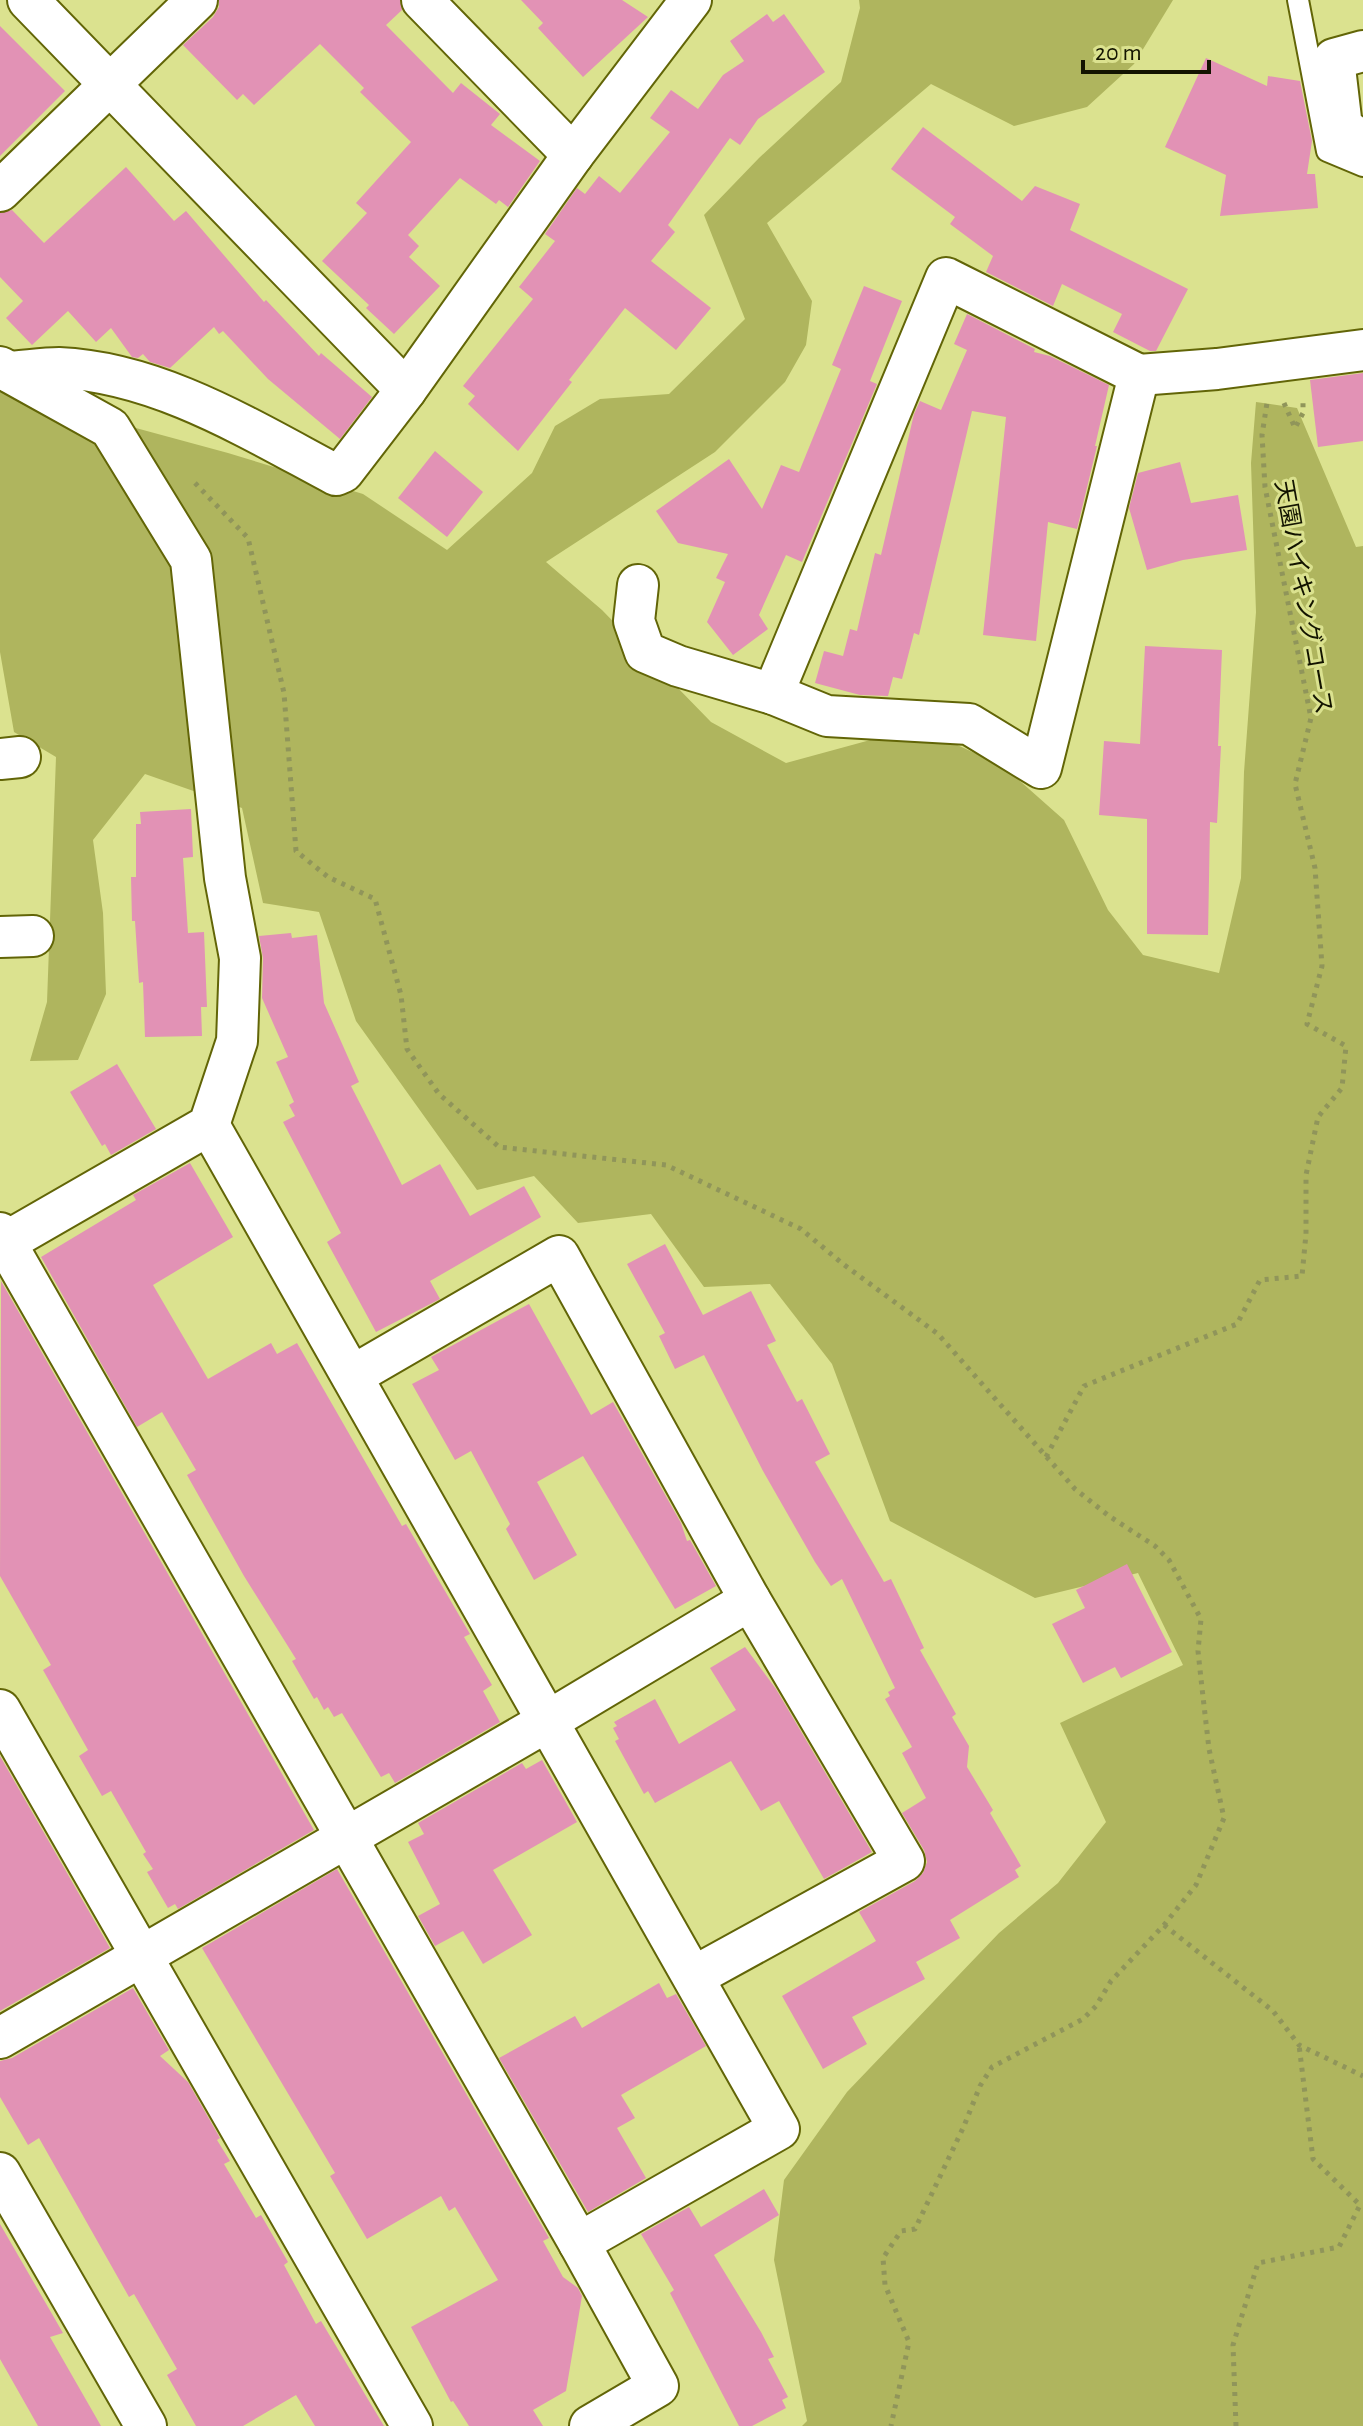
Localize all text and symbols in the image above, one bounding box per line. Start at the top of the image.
scale bar [1083,24,1209,74]
text: 20 m [1095,41,1142,65]
street label: 天園ハイキングコース [1271,478,1337,716]

